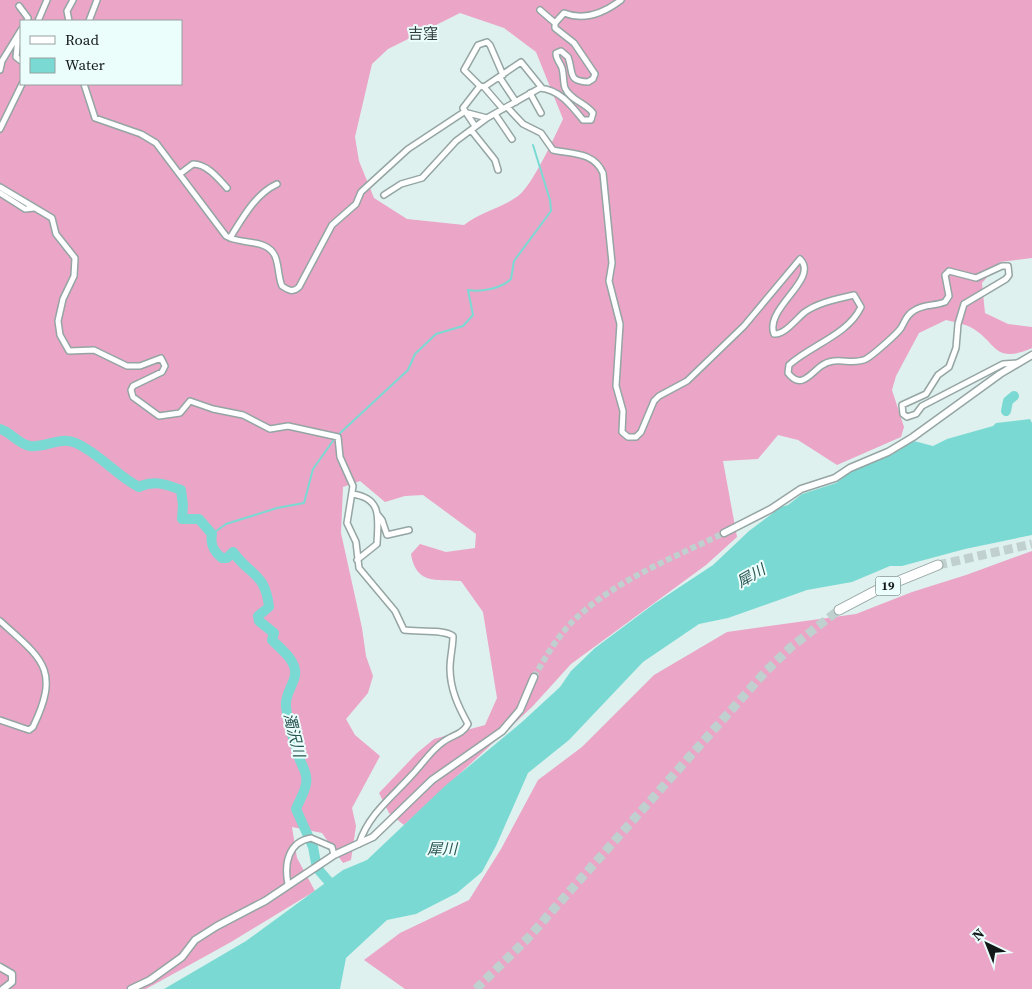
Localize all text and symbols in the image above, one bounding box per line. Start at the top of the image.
legend [20,20,182,85]
district label: 吉窪 [408,23,438,44]
text: Road [65,29,99,50]
text: Water [65,54,106,75]
water label: 犀川 [733,558,771,592]
road number: 19 [876,576,900,596]
water label: 濁沢川 [279,710,311,761]
water label: 犀川 [427,838,459,859]
north arrow [962,919,1012,969]
text: N [968,924,989,945]

